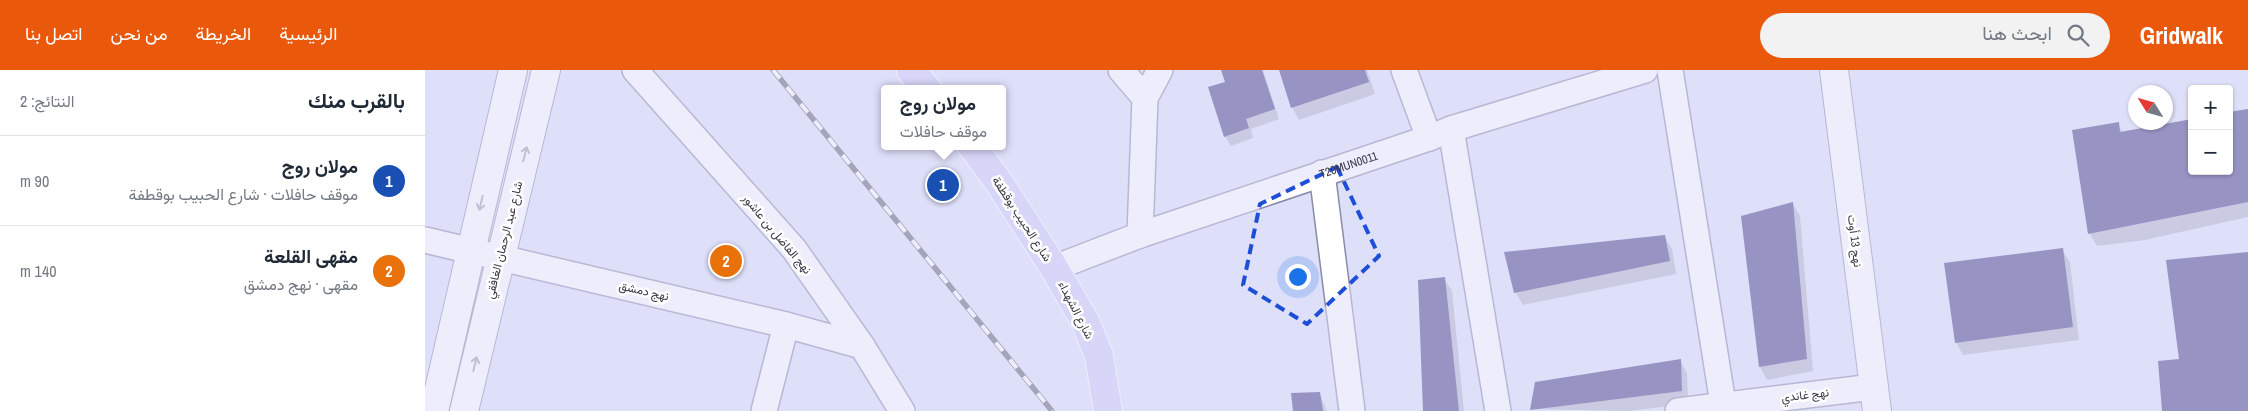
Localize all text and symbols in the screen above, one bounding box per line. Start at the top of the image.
search box [1760,13,2110,58]
text: Gridwalk [2140,19,2223,51]
text: ابحث هنا [1982,20,2052,46]
text: اتصل بنا [25,21,82,46]
text: من نحن [110,21,168,46]
text: الخريطة [196,21,251,46]
text: الرئيسية [279,21,337,46]
icon: search [2064,21,2092,49]
popup [881,85,1006,150]
north arrow [2128,85,2173,130]
map controls [2188,85,2233,175]
button: + [2188,85,2233,130]
text: بالقرب منك [308,86,405,115]
text: النتائج: 2 [20,90,75,112]
text: مولان روج [900,90,976,116]
text: موقف حافلات [900,120,987,142]
button: − [2188,130,2233,175]
one-way arrow [521,147,530,163]
street label: T20MUN0011 [1317,148,1380,182]
text: مولان روج [282,153,358,179]
pin: 1 [927,166,959,204]
text: 90 m [20,170,49,192]
text: 1 [385,170,393,192]
street label: شارع الحبيب بوقطفة [988,173,1055,265]
street label: شارع عبد الرحمان الغافقي [482,179,528,301]
text: موقف حافلات · شارع الحبيب بوقطفة [129,183,358,205]
street label: نهج الفاضل بن عاشور [737,190,815,278]
one-way arrow [476,194,485,210]
street label: نهج 13 أوت [1843,214,1866,268]
pin: 2 [710,242,742,280]
text: مقهى القلعة [264,243,358,269]
text: 140 m [20,260,56,282]
text: 2 [385,260,393,282]
your location [1285,264,1311,290]
text: مقهى · نهج دمشق [244,273,358,295]
street label: نهج دمشق [617,277,671,305]
street label: شارع الشهداء [1054,278,1097,342]
one-way arrow [471,356,480,372]
street label: نهج غاندي [1780,384,1830,408]

